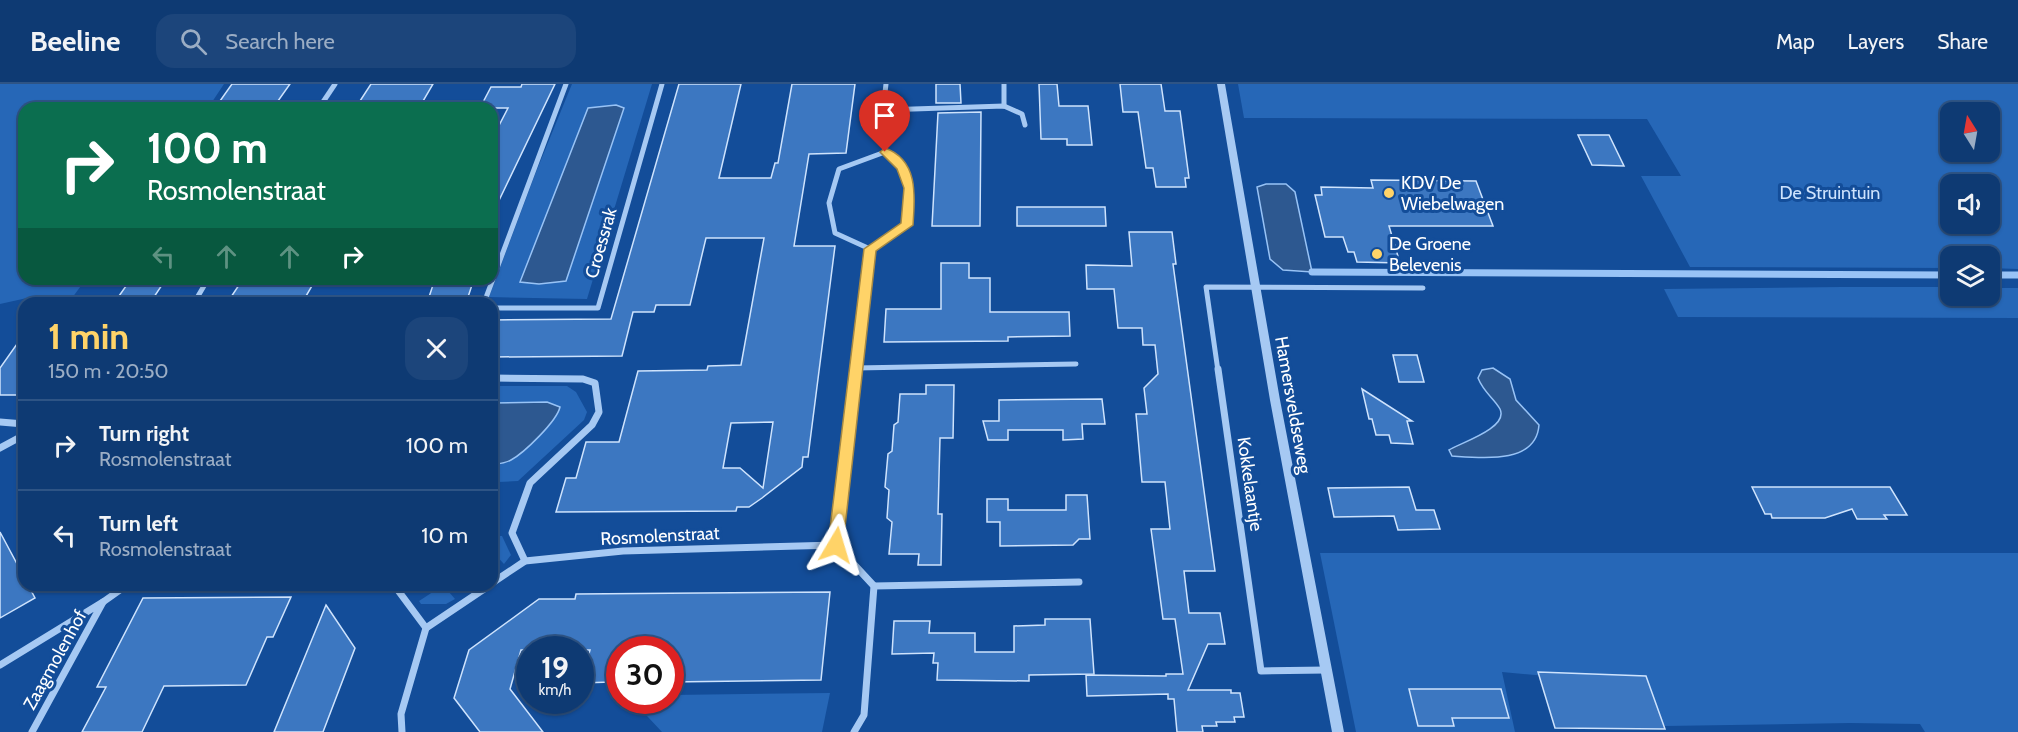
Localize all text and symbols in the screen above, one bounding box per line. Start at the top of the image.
search box [156,14,576,68]
text: Beeline [30,24,120,58]
icon: search [177,25,210,58]
text: Search here [225,28,335,55]
text: Map [1776,29,1815,54]
text: Layers [1848,29,1904,54]
text: Share [1937,29,1988,54]
pin [859,90,910,152]
icon: arrive [868,99,901,132]
north arrow [1940,102,2000,162]
map controls [1940,102,2000,306]
text: 100 m [147,122,268,174]
icon: right [48,126,126,204]
place label: KDV De Wiebelwagen [1401,172,1504,215]
text: Rosmolenstraat [147,174,326,207]
button: sound [1940,174,2000,234]
park label: De Struintuin [1780,182,1880,204]
marker: KDV De Wiebelwagen [1382,186,1396,200]
street label: Croessrak [580,204,622,281]
place label: De Groene Belevenis [1389,233,1471,276]
icon: left [147,240,180,273]
icon: ahead [210,240,243,273]
icon: ahead [273,240,306,273]
icon: right [336,240,369,273]
button: layers [1940,246,2000,306]
marker: De Groene Belevenis [1370,247,1384,261]
text: 1 min [48,314,129,358]
button: close [405,317,468,380]
street label: Hamersveldseweg [1270,335,1316,476]
text: 150 m · 20:50 [48,359,168,383]
text: Turn right [99,420,189,447]
icon: right [48,429,81,462]
text: 100 m [406,432,468,459]
street label: Kokkelaantje [1232,435,1268,533]
text: Rosmolenstraat [99,447,231,471]
text: Turn left [99,510,178,537]
position arrow [804,513,868,577]
icon: left [48,519,81,552]
text: 10 m [421,522,468,549]
street label: Rosmolenstraat [600,522,720,550]
text: Rosmolenstraat [99,537,231,561]
street label: Zaagmolenhof [19,606,91,714]
speed limit sign: 30 [606,636,684,714]
text: 19 [541,649,569,686]
text: km/h [539,681,571,699]

